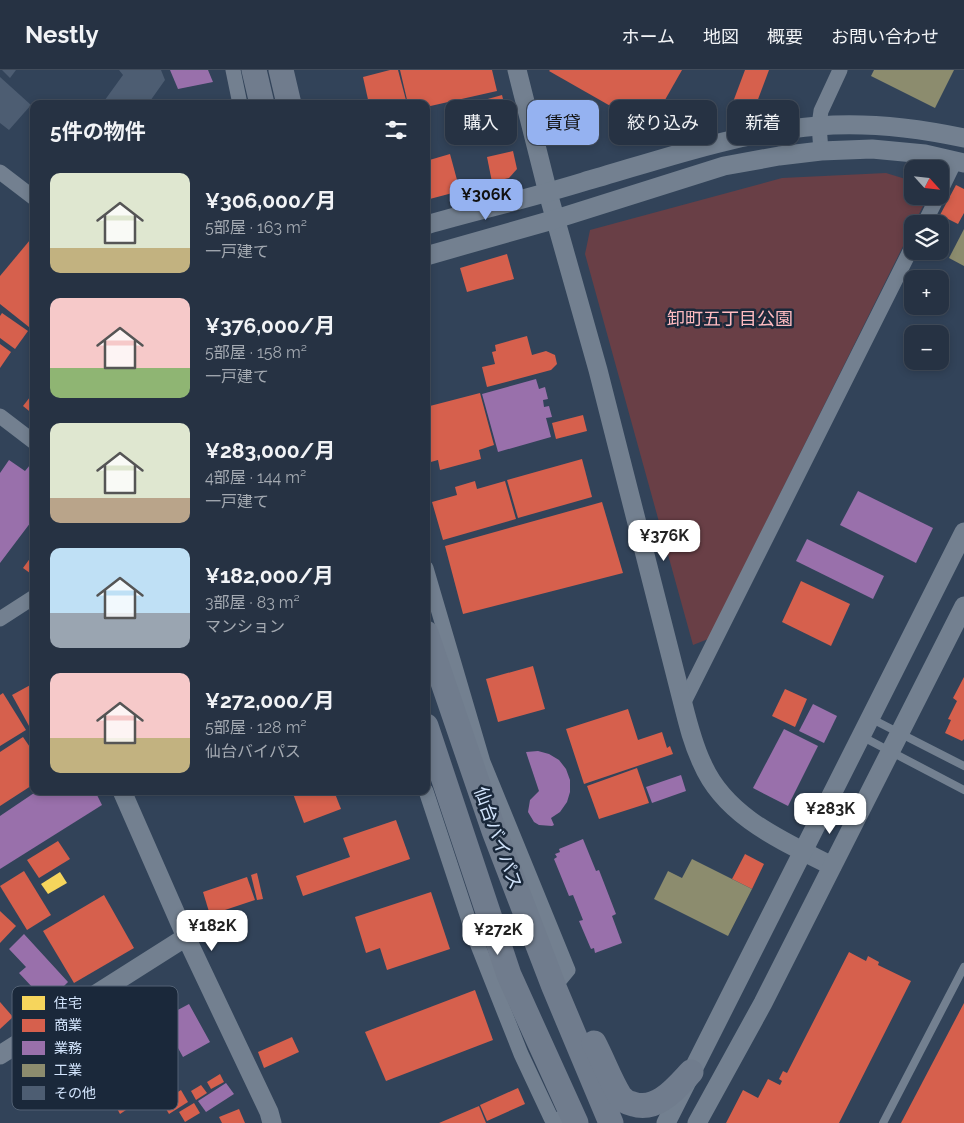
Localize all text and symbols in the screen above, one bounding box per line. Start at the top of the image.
text: Nestly [25,20,99,49]
text: ホーム [622,26,675,47]
text: 地図 [703,26,739,47]
text: 概要 [767,26,803,47]
text: お問い合わせ [831,26,939,47]
chip: 購入 [445,100,517,145]
chip: 賃貸 [527,100,599,145]
chip: 絞り込み [609,100,717,145]
chip: 新着 [727,100,799,145]
icon: filters [382,116,410,144]
text: 5件の物件 [50,119,146,144]
north arrow [904,160,949,205]
map controls [904,160,949,370]
pin: ¥306K [451,178,521,221]
text: ¥306K [461,185,511,204]
text: ¥306,000/月 [205,188,336,213]
icon: home [90,193,150,253]
button: layers [904,215,949,260]
text: 5部屋 · 163 m² [205,218,307,237]
text: 一戸建て [205,242,269,261]
button: + [904,270,949,315]
park label: 卸町五丁目公園 [667,308,793,329]
text: ¥376,000/月 [205,313,335,338]
icon: home [90,318,150,378]
button: − [904,325,949,370]
text: 5部屋 · 158 m² [205,343,307,362]
text: 一戸建て [205,367,269,386]
text: ¥283,000/月 [205,438,335,463]
icon: home [90,443,150,503]
text: 4部屋 · 144 m² [205,468,306,487]
text: 一戸建て [205,492,269,511]
pin: ¥376K [629,520,699,562]
text: ¥376K [639,526,689,545]
text: ¥182,000/月 [205,563,334,588]
icon: home [90,568,150,628]
text: 3部屋 · 83 m² [205,593,300,612]
text: マンション [205,617,285,636]
text: ¥272,000/月 [205,688,334,713]
icon: home [90,693,150,753]
text: 5部屋 · 128 m² [205,718,307,737]
text: 仙台バイパス [205,742,301,761]
street label: 仙台バイパス [470,784,527,892]
pin: ¥283K [795,792,865,835]
text: ¥283K [805,799,855,818]
pin: ¥182K [177,910,247,952]
pin: ¥272K [463,914,533,956]
text: ¥182K [188,916,236,935]
text: ¥272K [473,920,523,939]
legend [12,986,178,1110]
text: 住宅 [54,995,82,1011]
text: 商業 [54,1017,82,1033]
text: 業務 [54,1040,82,1056]
text: 工業 [54,1062,82,1078]
text: その他 [54,1085,96,1101]

